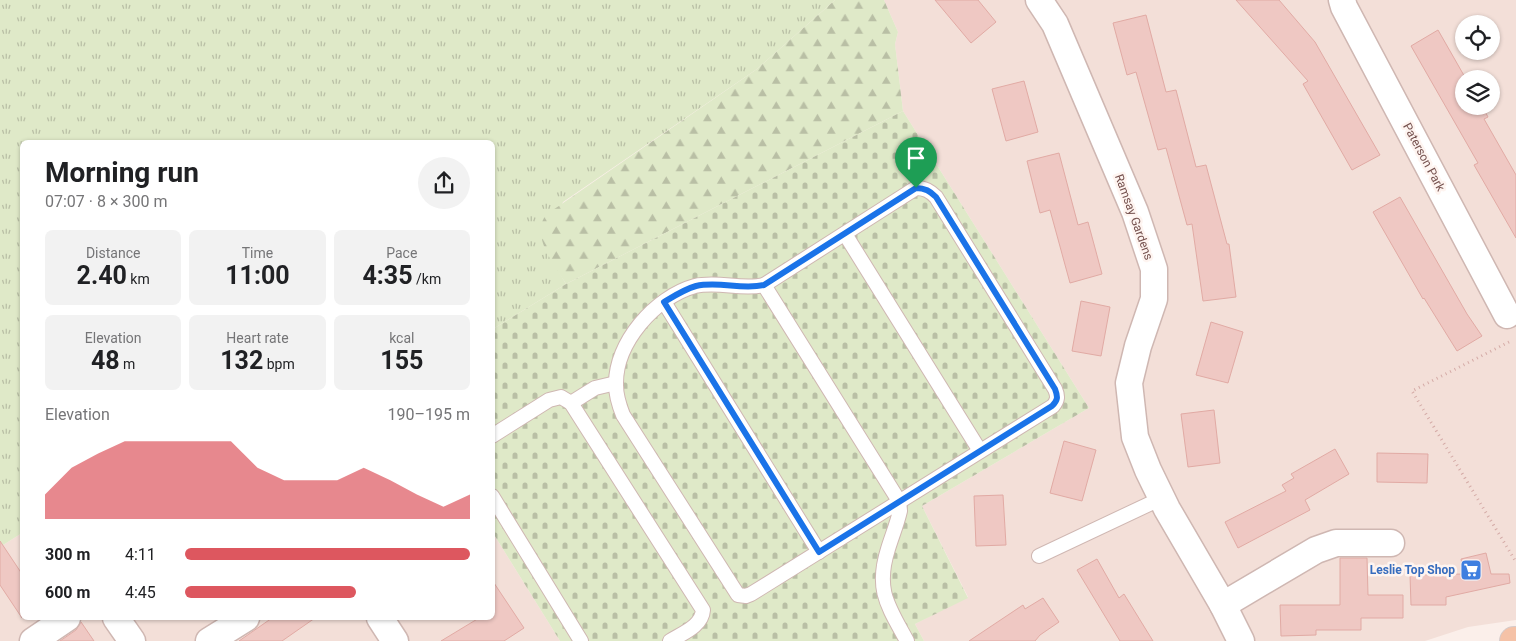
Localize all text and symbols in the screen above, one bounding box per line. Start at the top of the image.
map controls [1455,15,1500,115]
button: locate [1455,15,1500,60]
button: layers [1455,70,1500,115]
street label: Paterson Park [1400,121,1448,194]
pin [895,137,937,188]
icon: arrive [902,144,930,172]
text: Morning run [45,156,199,189]
button: share [418,157,470,209]
street label: Ramsay Gardens [1112,172,1156,262]
text: 07:07 · 8 × 300 m [45,192,167,211]
text: Distance [86,245,140,261]
text: Time [242,245,273,261]
text: Pace [386,245,417,261]
text: 2.40 [77,261,127,290]
text: 11:00 [225,261,290,290]
text: 4:35 [362,261,413,290]
text: km [127,271,150,287]
text: /km [413,271,441,287]
text: Elevation [85,330,142,346]
text: Heart rate [226,330,289,346]
text: kcal [389,330,414,346]
text: 48 [91,346,120,375]
text: 132 [220,346,263,375]
text: 155 [380,346,423,375]
text: m [120,356,135,372]
text: bpm [263,356,295,372]
text: Elevation [45,405,110,424]
text: 190–195 m [388,405,470,424]
text: 300 m [45,545,90,564]
text: 4:11 [125,545,156,564]
supermarket icon: Leslie Top Shop [1459,558,1483,582]
place label: Leslie Top Shop [1370,563,1455,577]
text: 600 m [45,583,90,602]
text: 4:45 [125,583,156,602]

